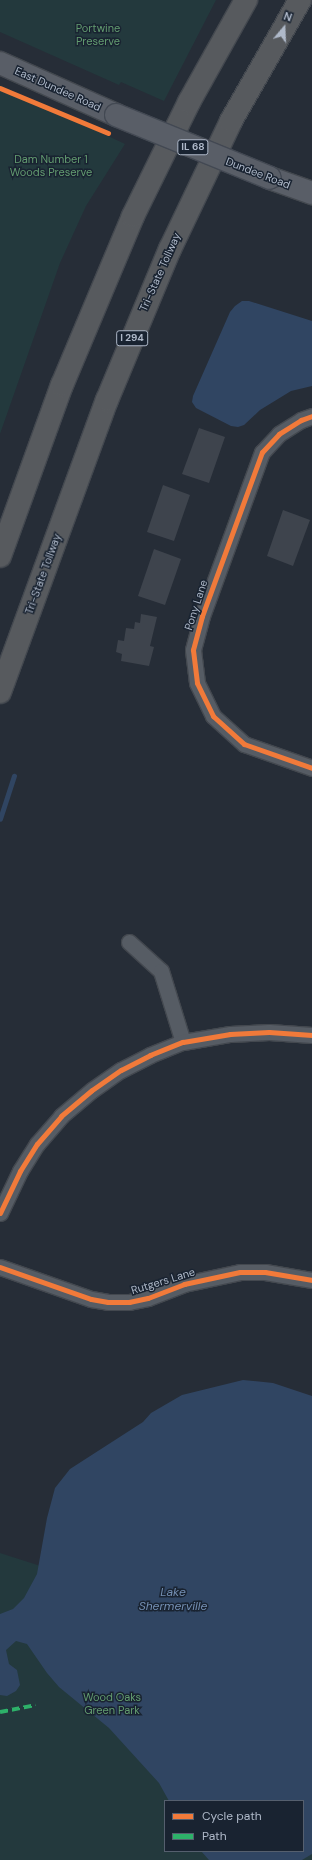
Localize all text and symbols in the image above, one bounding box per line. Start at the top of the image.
north arrow [264,8,304,48]
text: N [282,9,294,25]
park label: Portwine Preserve [76,22,120,48]
street label: East Dundee Road [13,64,103,114]
road number: IL 68 [177,139,209,155]
park label: Dam Number 1 Woods Preserve [10,153,92,179]
street label: Dundee Road [224,155,292,191]
street label: Tri-State Tollway [137,231,183,313]
road number: I 294 [116,330,148,346]
street label: Tri-State Tollway [22,532,64,616]
street label: Pony Lane [182,578,210,632]
street label: Rutgers Lane [129,1265,197,1297]
water label: Lake Shermerville [139,1586,207,1614]
park label: Wood Oaks Green Park [83,1691,141,1717]
legend [164,1800,304,1852]
text: Cycle path [202,1808,262,1824]
text: Path [202,1828,227,1844]

